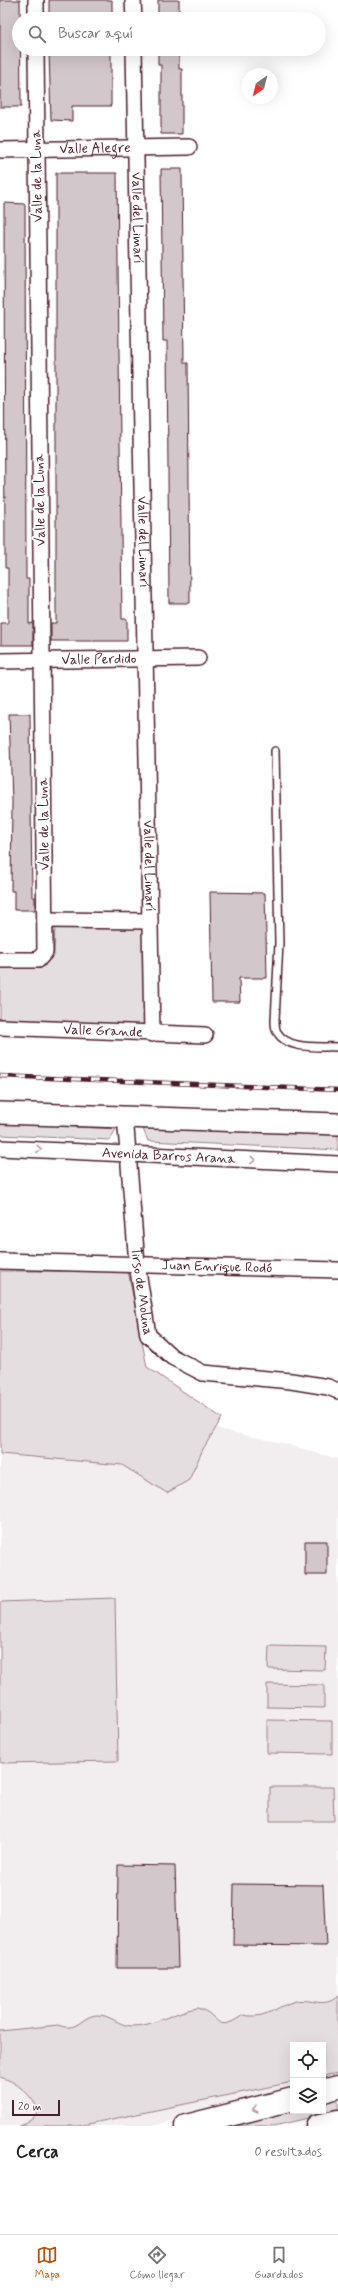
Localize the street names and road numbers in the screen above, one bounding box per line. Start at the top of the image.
street label: Valle de la Luna [27,129,47,222]
street label: Valle Alegre [59,139,131,159]
street label: Valle del Limarí [127,172,147,264]
street label: Valle de la Luna [30,453,50,546]
street label: Valle del Limarí [133,496,153,588]
street label: Valle Perdido [61,650,137,669]
street label: Valle de la Luna [34,777,54,870]
street label: Valle del Limarí [139,820,159,912]
street label: Valle Grande [63,1020,143,1042]
street label: Avenida Barros Arana [102,1144,237,1168]
street label: Tirso de Molina [127,1246,157,1336]
street label: Juan Enrique Rodó [161,1256,273,1277]

